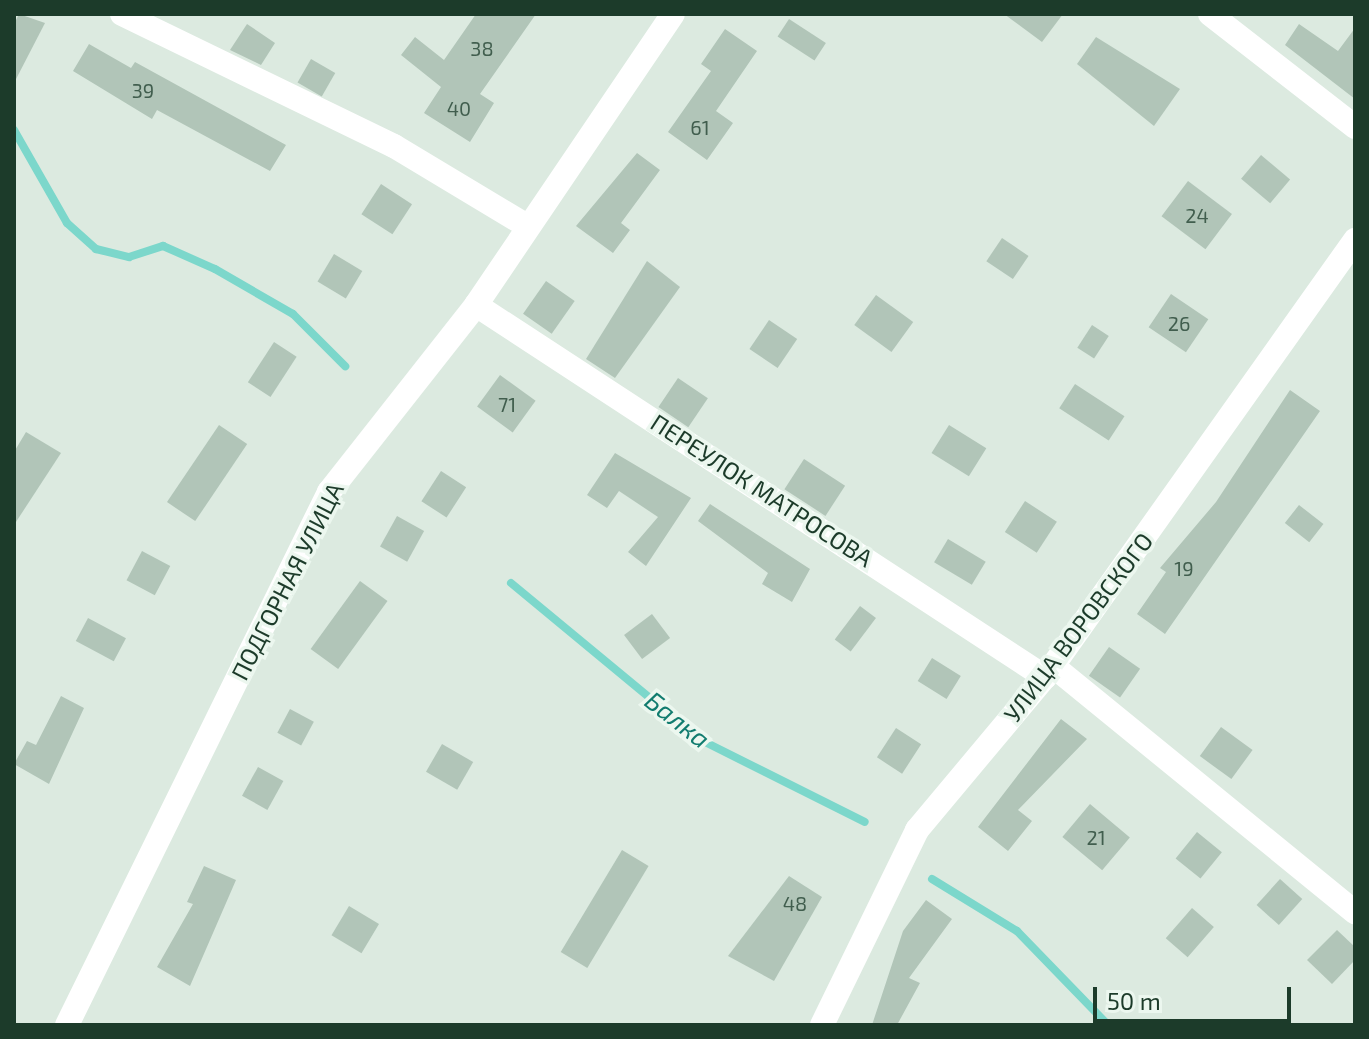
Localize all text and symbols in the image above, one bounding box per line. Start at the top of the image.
house number: 38 [470,36,494,60]
house number: 39 [132,78,154,102]
house number: 40 [447,96,471,120]
house number: 61 [690,115,710,139]
house number: 24 [1185,203,1209,227]
house number: 26 [1168,311,1190,335]
house number: 71 [498,392,516,416]
street label: ПЕРЕУЛОК МАТРОСОВА [646,407,878,573]
street label: ПОДГОРНАЯ УЛИЦА [225,477,349,685]
street label: УЛИЦА ВОРОВСКОГО [997,527,1159,727]
house number: 19 [1174,556,1194,580]
water label: Балка [639,684,717,754]
house number: 21 [1086,825,1106,849]
house number: 48 [783,891,807,915]
scale bar [1097,971,1295,1021]
text: 50 m [1107,986,1161,1015]

